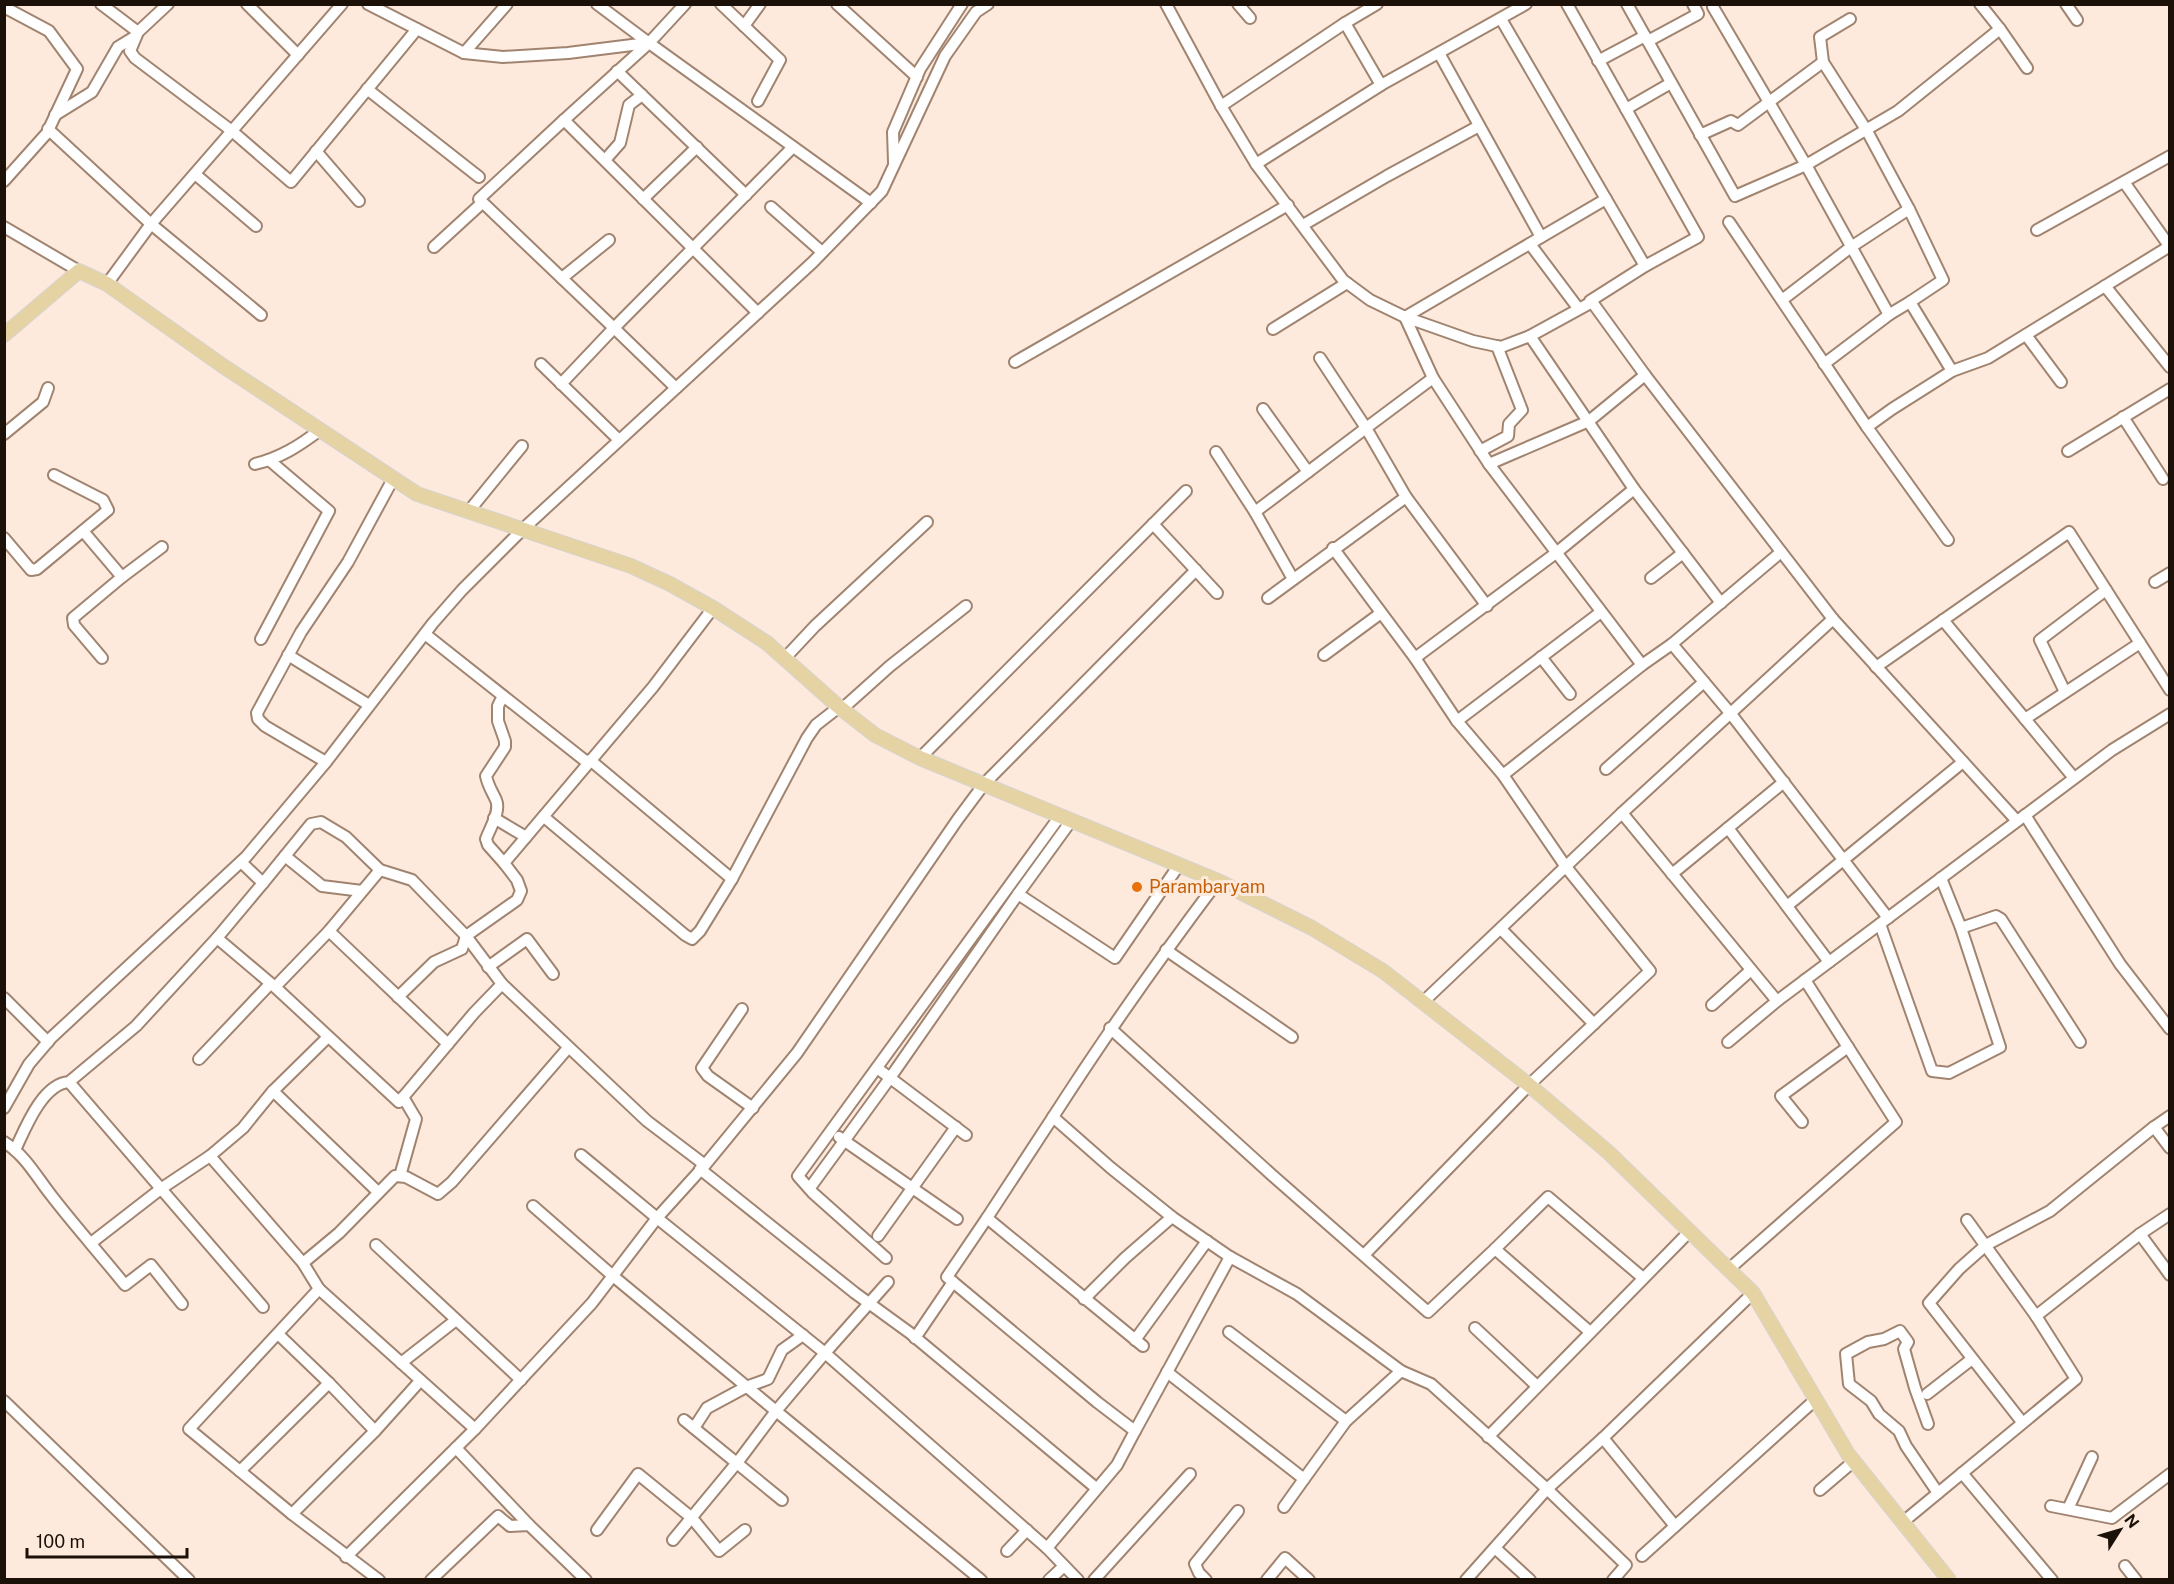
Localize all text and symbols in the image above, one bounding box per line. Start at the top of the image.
place label: Parambaryam [1149,876,1265,897]
marker: Parambaryam [1130,880,1144,894]
north arrow [2090,1500,2150,1560]
text: N [2120,1511,2143,1532]
scale bar [27,1521,188,1559]
text: 100 m [36,1531,85,1552]

